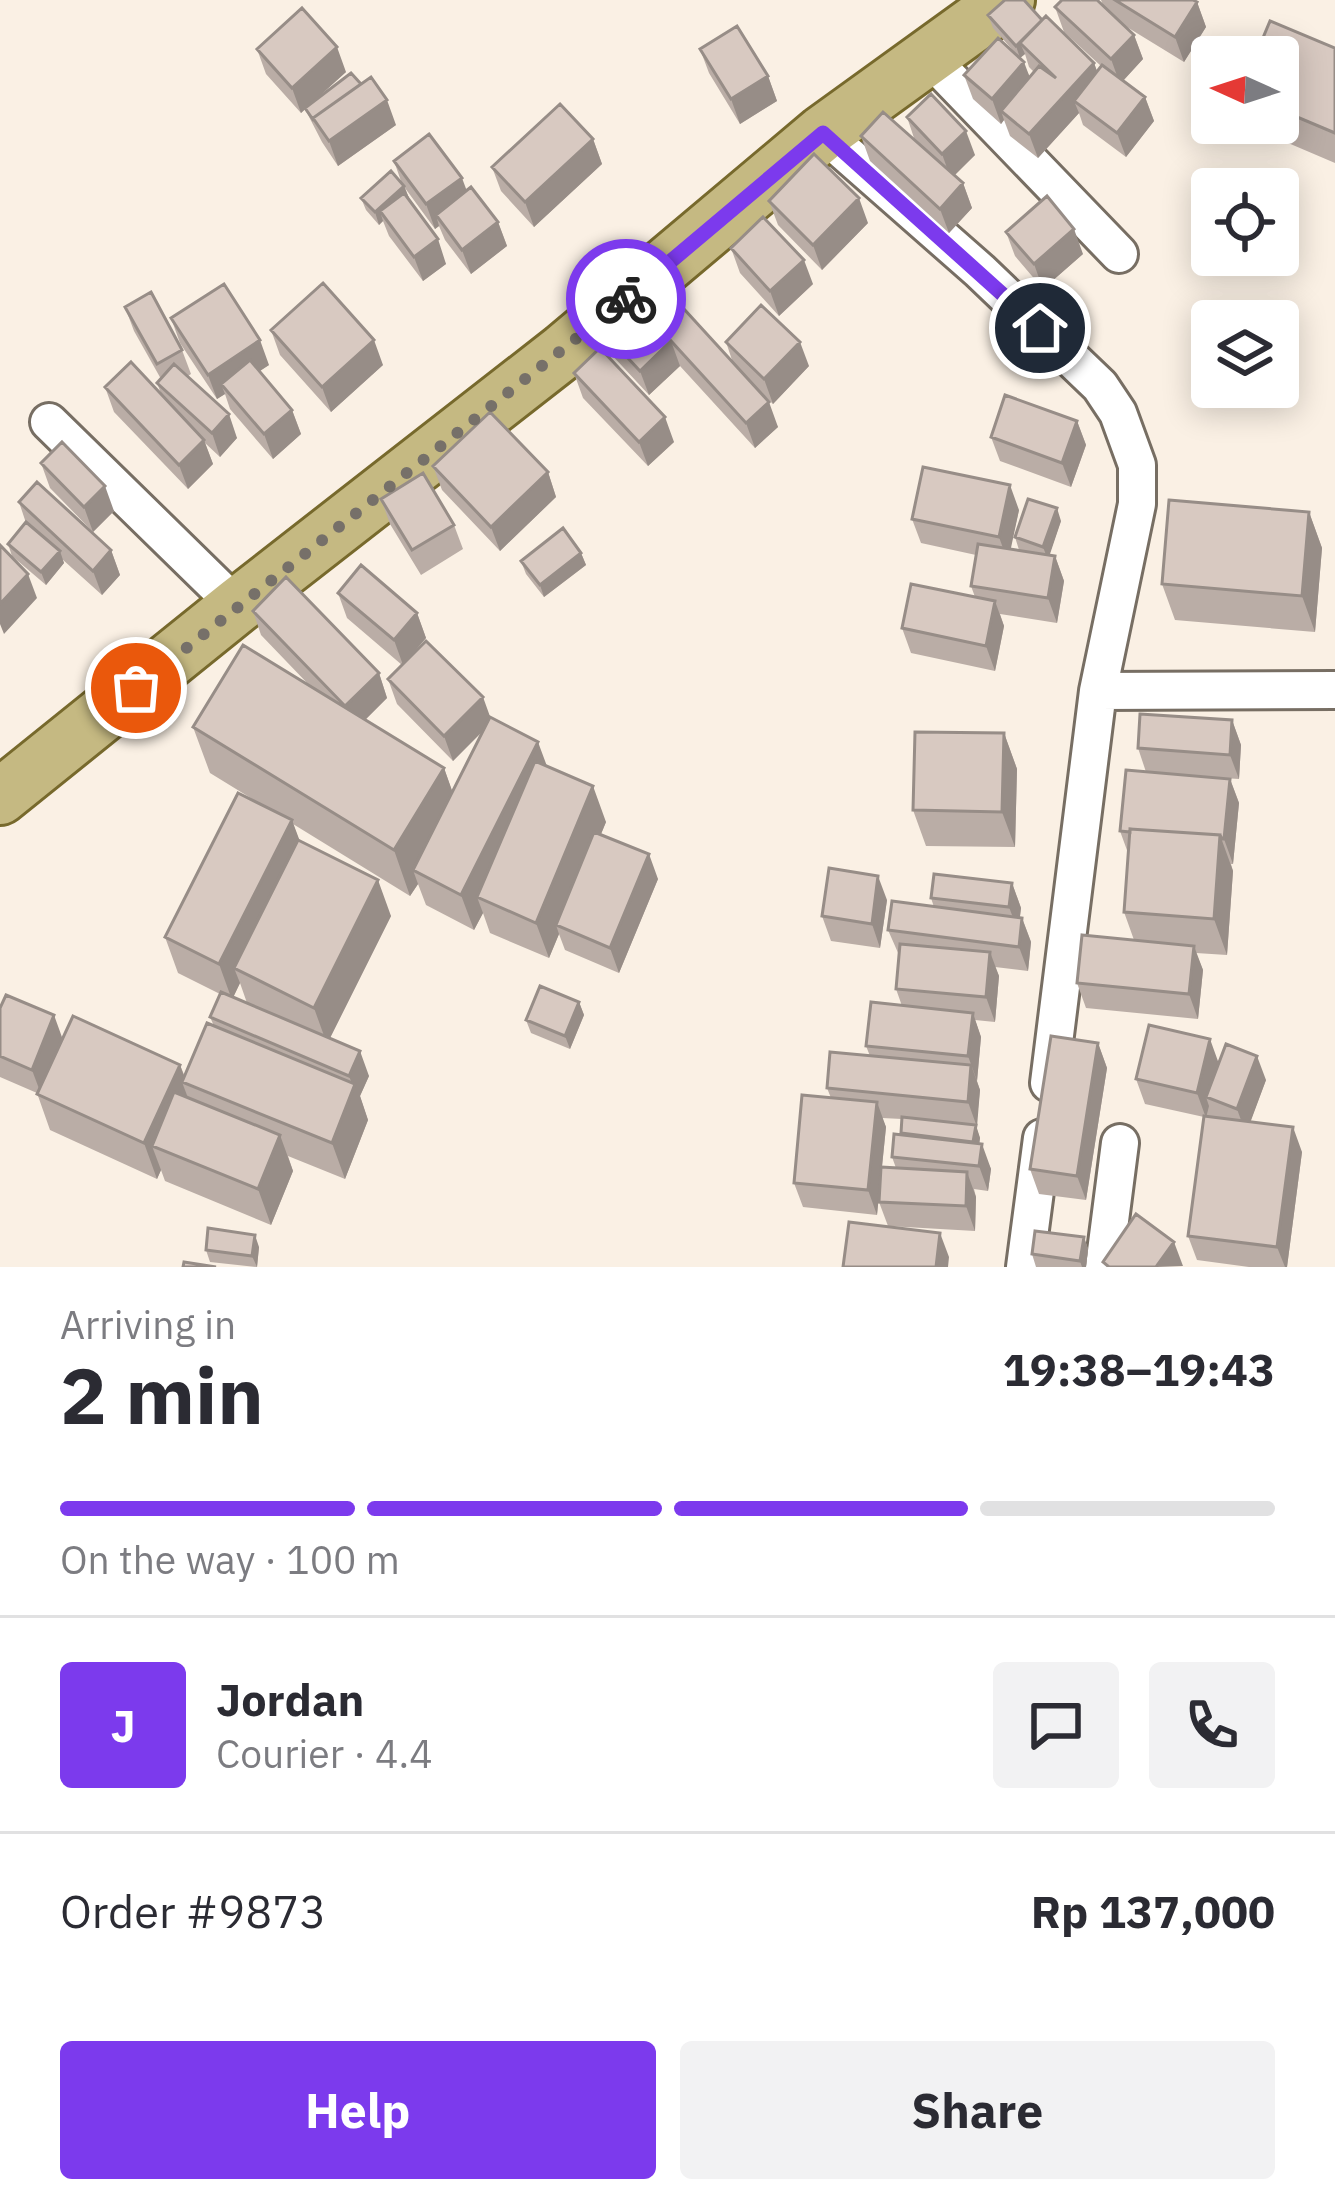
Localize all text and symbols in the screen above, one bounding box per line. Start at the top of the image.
north arrow [1191,36,1299,144]
map controls [1191,36,1299,408]
button: locate [1191,168,1299,276]
courier [566,239,686,359]
icon: bike [593,266,659,332]
pin [989,277,1091,379]
icon: home [1007,295,1073,361]
button: layers [1191,300,1299,408]
pin [85,637,187,739]
icon: bag [103,655,169,721]
text: Arriving in [60,1299,236,1350]
text: 19:38–19:43 [1003,1340,1275,1398]
text: 2 min [60,1344,264,1445]
text: On the way · 100 m [60,1534,400,1585]
button: chat [993,1662,1119,1788]
button: phone [1149,1662,1275,1788]
text: Jordan [216,1670,364,1728]
text: J [110,1696,136,1754]
text: Courier · 4.4 [216,1728,433,1779]
text: Order #9873 [60,1882,326,1940]
text: Rp 137,000 [1031,1882,1275,1940]
button: Help [60,2041,656,2179]
button: Share [680,2041,1275,2179]

